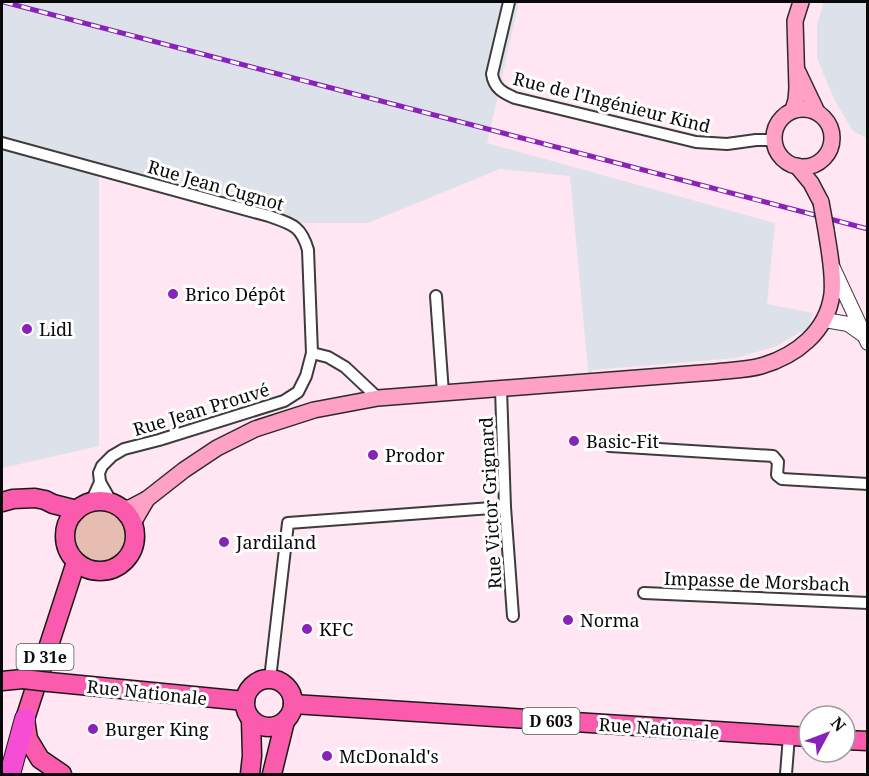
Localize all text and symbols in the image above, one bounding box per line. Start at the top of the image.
street label: Rue de l'Ingénieur Kind [511,66,713,138]
street label: Rue Jean Cugnot [145,154,287,216]
place label: Brico Dépôt [185,282,285,306]
marker: Brico Dépôt [166,287,180,301]
place label: Lidl [39,317,73,341]
marker: Lidl [20,322,34,336]
street label: Rue Jean Prouvé [130,377,272,441]
street label: Rue Victor Grignard [474,416,506,590]
place label: Basic-Fit [586,429,659,453]
marker: Basic-Fit [567,434,581,448]
place label: Prodor [385,443,445,467]
marker: Prodor [366,448,380,462]
place label: Jardiland [235,530,316,554]
marker: Jardiland [217,535,231,549]
street label: Impasse de Morsbach [664,566,850,596]
place label: Norma [580,608,640,632]
marker: Norma [561,613,575,627]
place label: KFC [319,617,353,641]
marker: KFC [300,622,314,636]
road number: D 31e [16,644,74,670]
street label: Rue Nationale [86,674,208,710]
north arrow [797,704,857,764]
road number: D 603 [522,708,580,734]
street label: Rue Nationale [598,712,720,744]
text: N [826,712,851,736]
place label: Burger King [105,717,209,741]
marker: Burger King [86,722,100,736]
place label: McDonald's [339,744,439,768]
marker: McDonald's [320,749,334,763]

